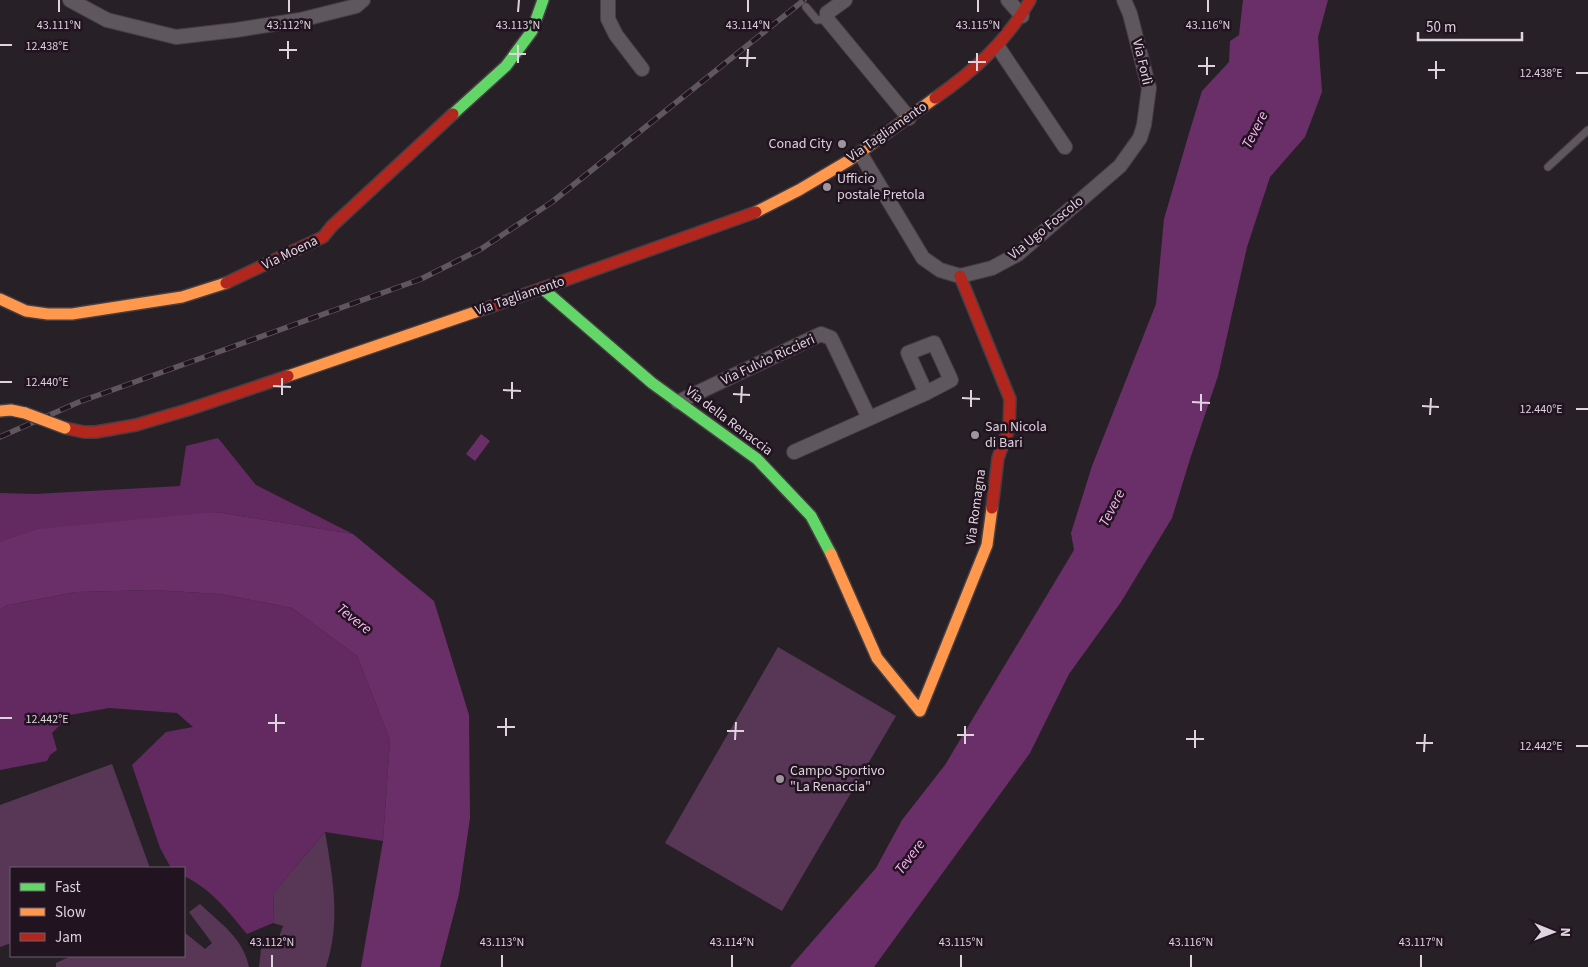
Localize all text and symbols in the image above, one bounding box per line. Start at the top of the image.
scale bar [1418,10,1522,42]
text: 43.111°N [37,17,81,34]
text: 43.112°N [267,17,311,34]
text: 43.113°N [496,17,540,34]
text: 43.114°N [726,17,770,34]
text: 43.115°N [956,17,1000,34]
text: 43.116°N [1186,17,1230,34]
text: 50 m [1426,17,1456,38]
street label: Via Forlì [1127,37,1157,87]
text: 12.438°E [25,38,69,55]
text: 12.438°E [1519,65,1563,82]
street label: Via Tagliamento [843,97,931,167]
water label: Tevere [1237,108,1273,152]
place label: Conad City [768,134,832,154]
marker: Conad City [836,138,848,150]
place label: Ufficio postale Pretola [837,169,925,205]
marker: Ufficio postale Pretola [821,181,833,193]
street label: Via Ugo Foscolo [1004,191,1088,265]
street label: Via Moena [259,231,321,275]
street label: Via Tagliamento [473,271,567,321]
street label: Via Fulvio Riccieri [718,330,818,390]
text: 12.440°E [25,374,69,391]
street label: Via della Renaccia [681,382,777,460]
text: 12.440°E [1519,401,1563,418]
place label: San Nicola di Bari [985,417,1047,453]
marker: San Nicola di Bari [969,429,981,441]
street label: Via Romagna [961,468,991,546]
water label: Tevere [1094,486,1130,530]
water label: Tevere [332,599,376,639]
text: 12.442°E [25,711,69,728]
text: 12.442°E [1519,738,1563,755]
place label: Campo Sportivo "La Renaccia" [790,761,885,797]
marker: Campo Sportivo "La Renaccia" [774,773,786,785]
water label: Tevere [890,835,930,879]
legend [10,867,185,957]
text: Fast [55,877,81,898]
text: Slow [55,902,86,923]
north arrow [1528,907,1578,957]
text: Jam [55,927,82,948]
text: N [1555,927,1575,937]
text: 43.112°N [250,934,294,951]
text: 43.113°N [480,934,524,951]
text: 43.114°N [710,934,754,951]
text: 43.115°N [939,934,983,951]
text: 43.116°N [1169,934,1213,951]
text: 43.117°N [1399,934,1443,951]

